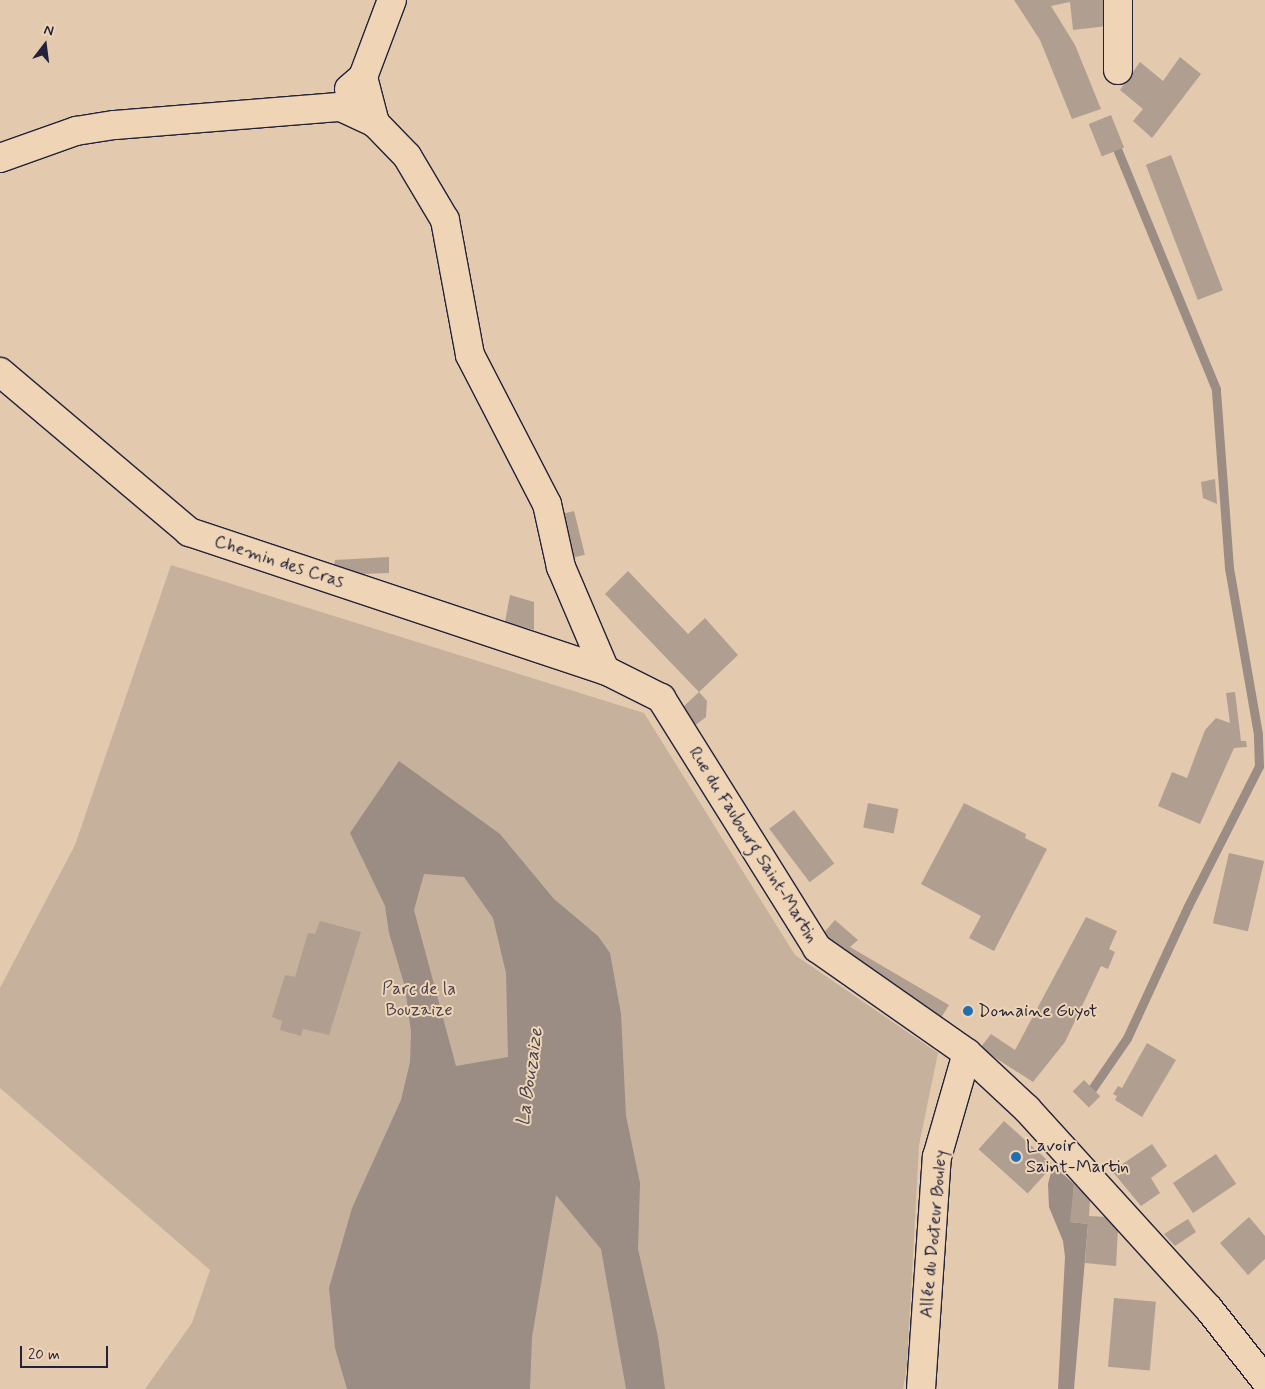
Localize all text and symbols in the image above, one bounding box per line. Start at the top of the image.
north arrow [20,20,70,70]
text: N [42,21,56,40]
street label: Chemin des Cras [211,531,347,593]
street label: Rue du Faubourg Saint-Martin [683,743,823,947]
park label: Parc de la Bouzaize [382,979,456,1022]
place label: Domaine Guyot [978,1000,1100,1022]
marker: Domaine Guyot [962,1005,974,1017]
water label: La Bouzaize [512,1027,548,1127]
place label: Lavoir Saint-Martin [1026,1136,1129,1178]
street label: Allée du Docteur Bouley [916,1148,952,1320]
marker: Lavoir Saint-Martin [1010,1151,1022,1163]
scale bar [22,1336,110,1368]
text: 20 m [28,1345,60,1365]

